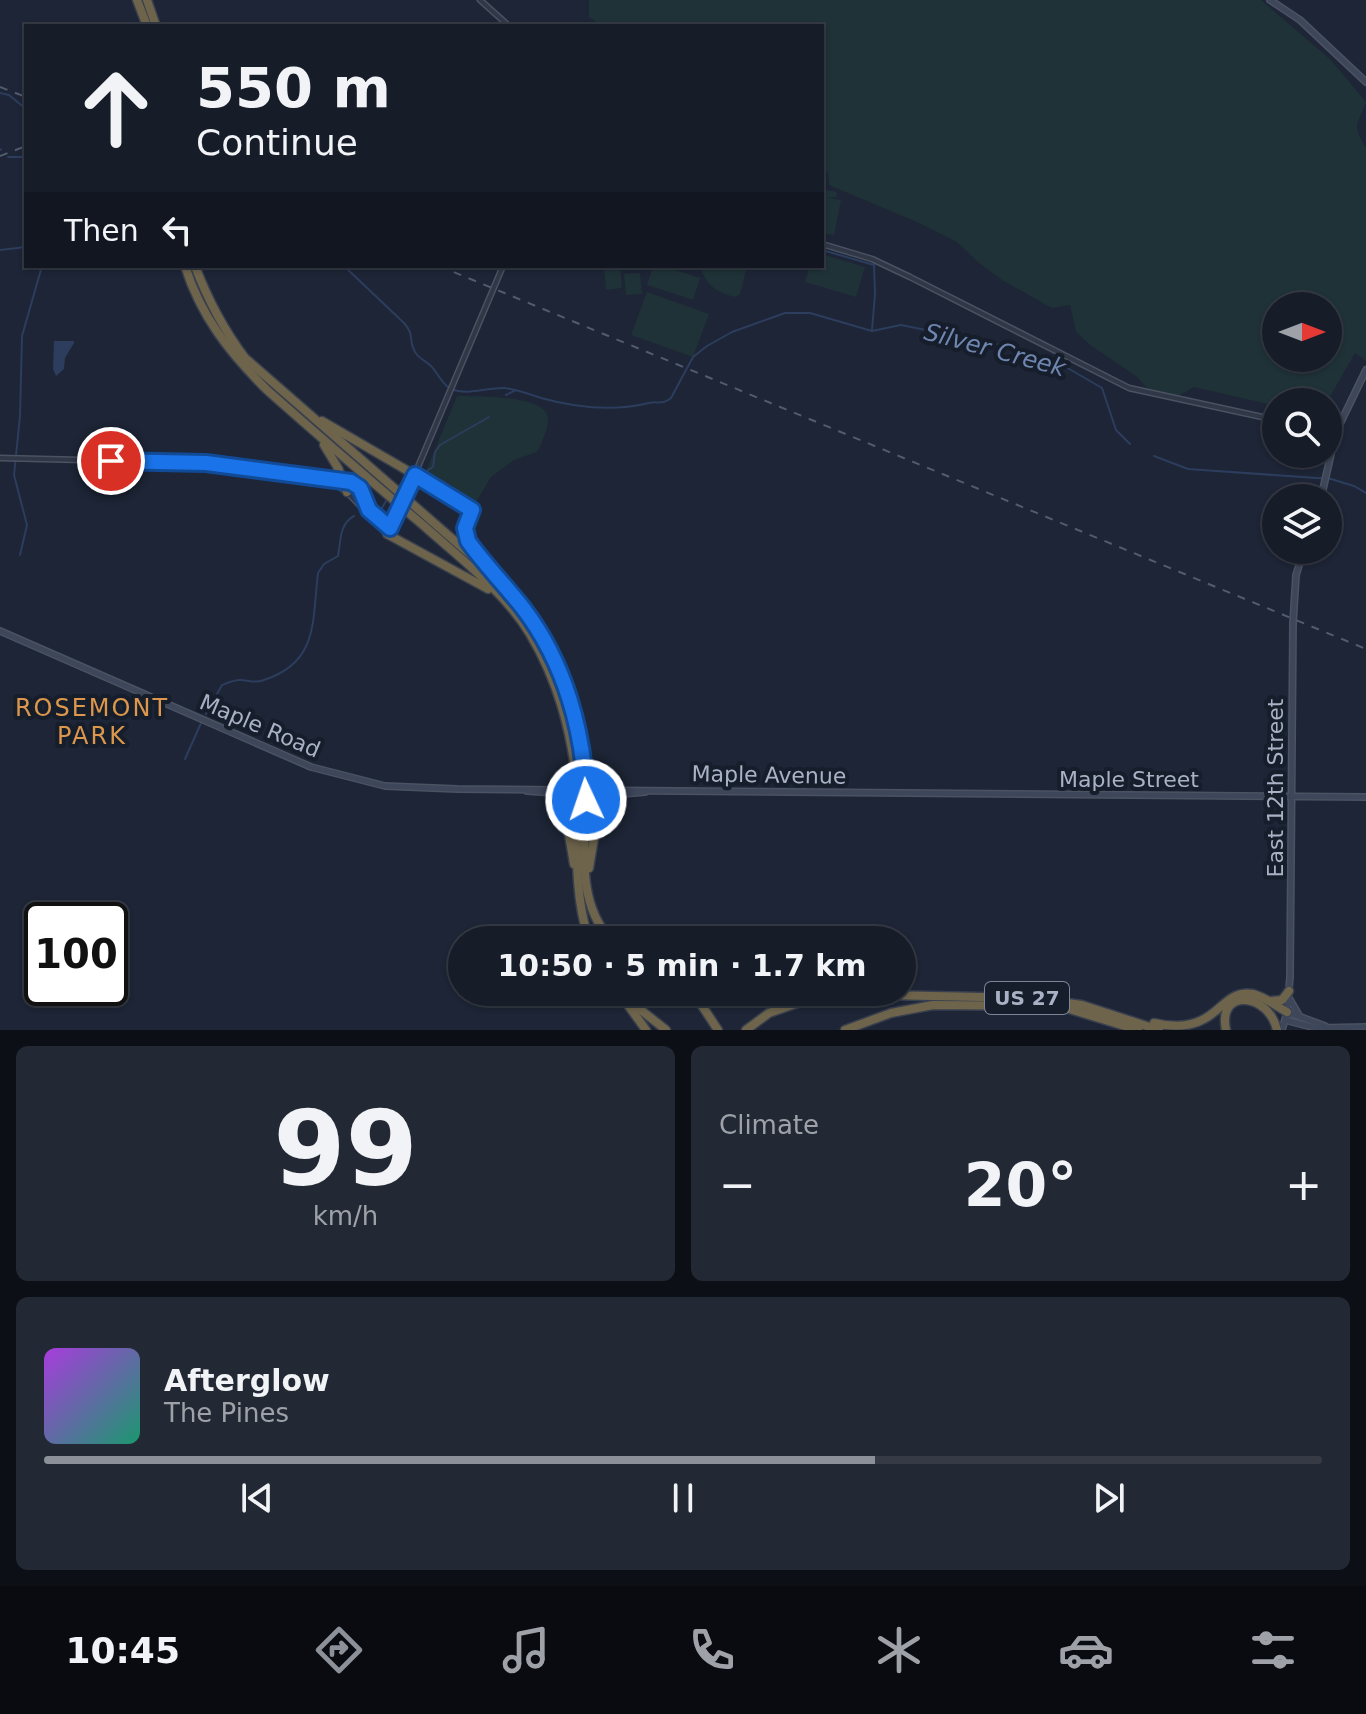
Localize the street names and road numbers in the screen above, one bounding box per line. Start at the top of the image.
street label: Maple Road [196,689,324,763]
street label: East 12th Street [1263,698,1288,877]
street label: Maple Avenue [691,761,847,789]
street label: Maple Street [1059,767,1199,792]
road number: US 27 [985,982,1069,1014]

